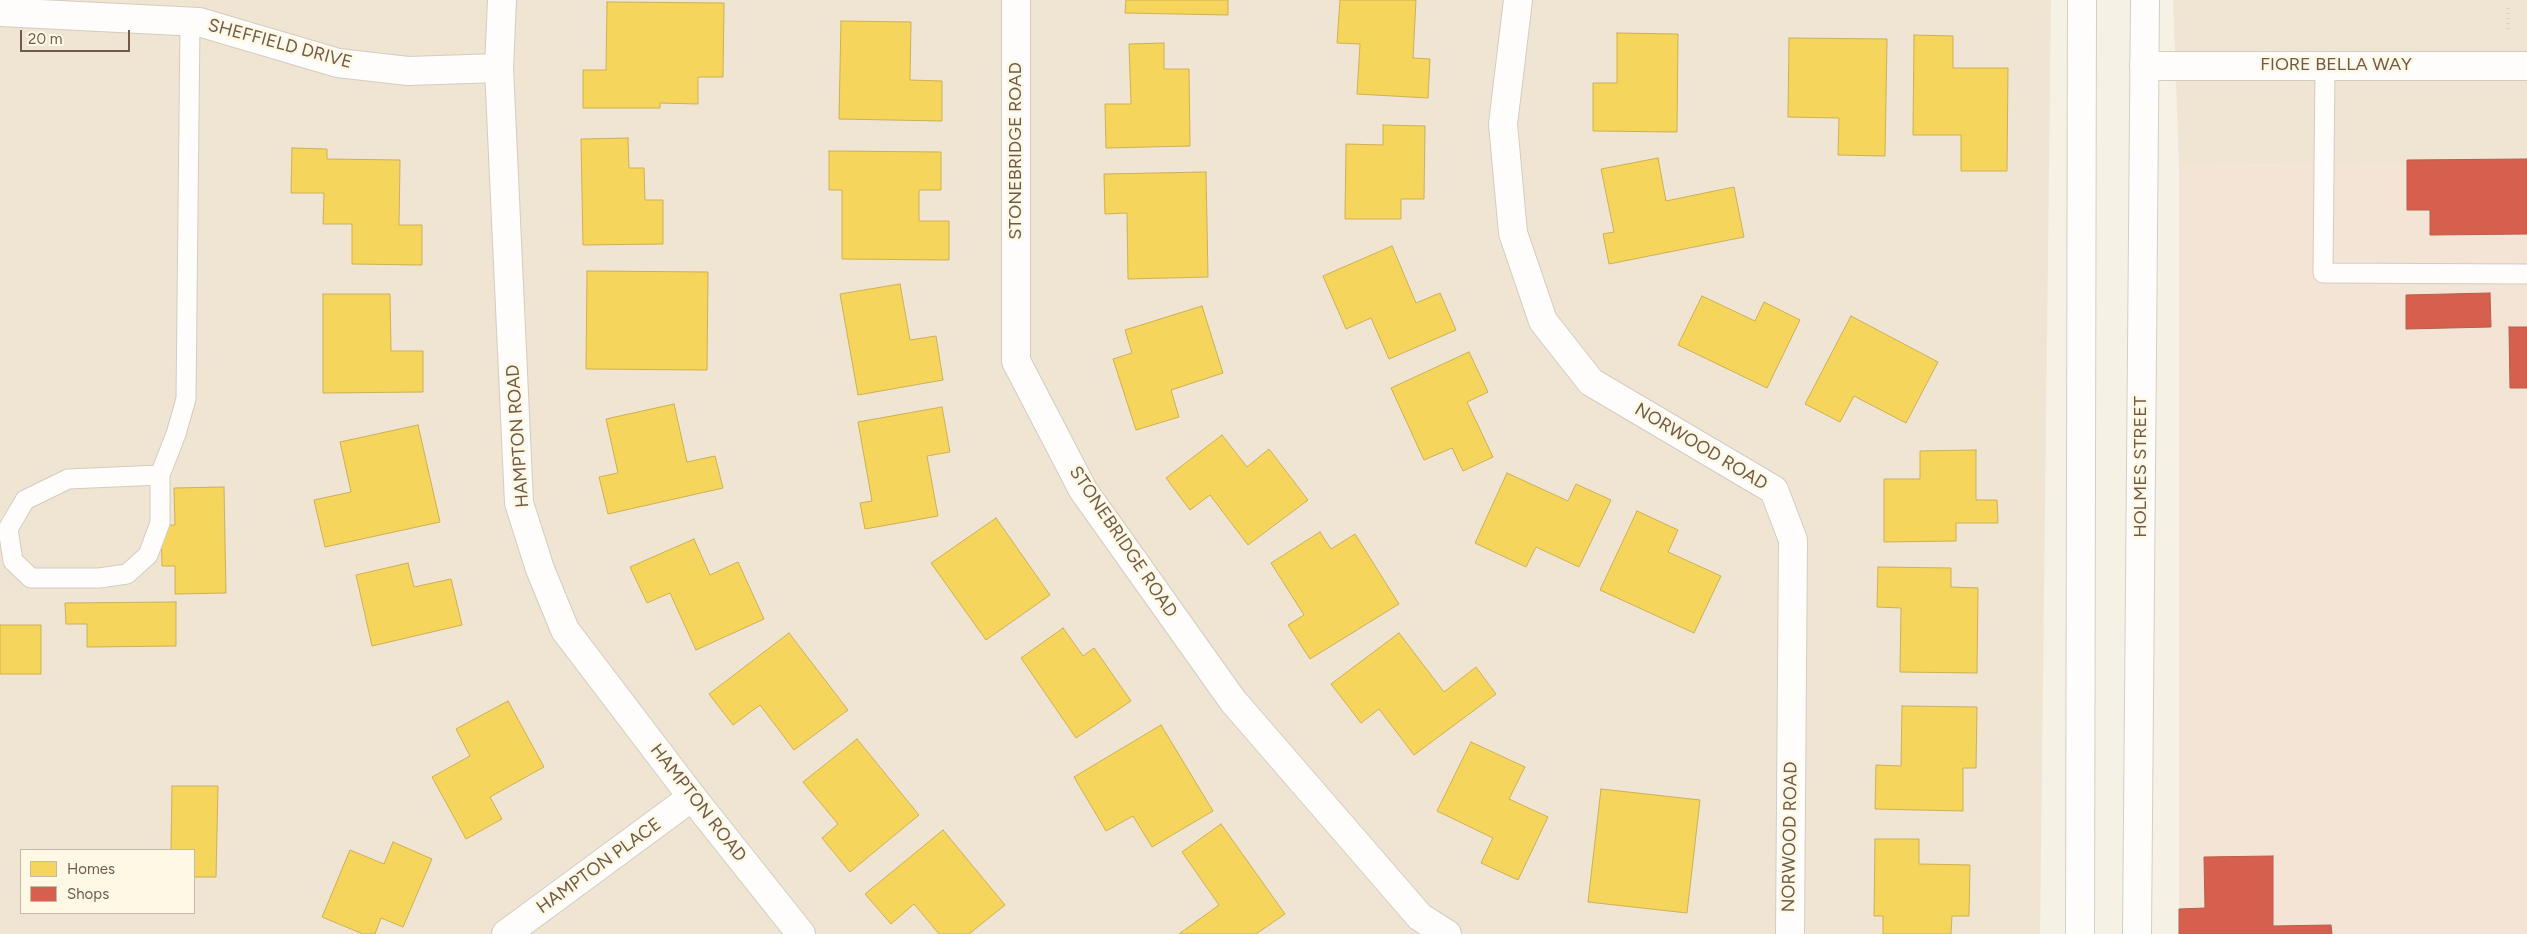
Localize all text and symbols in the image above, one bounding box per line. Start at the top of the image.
street label: SHEFFIELD DRIVE [206,14,354,74]
scale bar [22,20,132,52]
text: 20 m [28,30,62,48]
street label: FIORE BELLA WAY [2260,54,2412,76]
street label: STONEBRIDGE ROAD [1005,62,1027,240]
street label: HAMPTON ROAD [502,364,534,508]
street label: HOLMES STREET [2130,396,2152,538]
street label: NORWOOD ROAD [1631,399,1771,495]
street label: STONEBRIDGE ROAD [1064,462,1182,622]
street label: HAMPTON ROAD [645,740,751,866]
street label: NORWOOD ROAD [1778,761,1802,913]
street label: HAMPTON PLACE [532,814,666,918]
legend [20,849,195,914]
text: Homes [67,860,115,878]
text: Shops [67,885,109,903]

